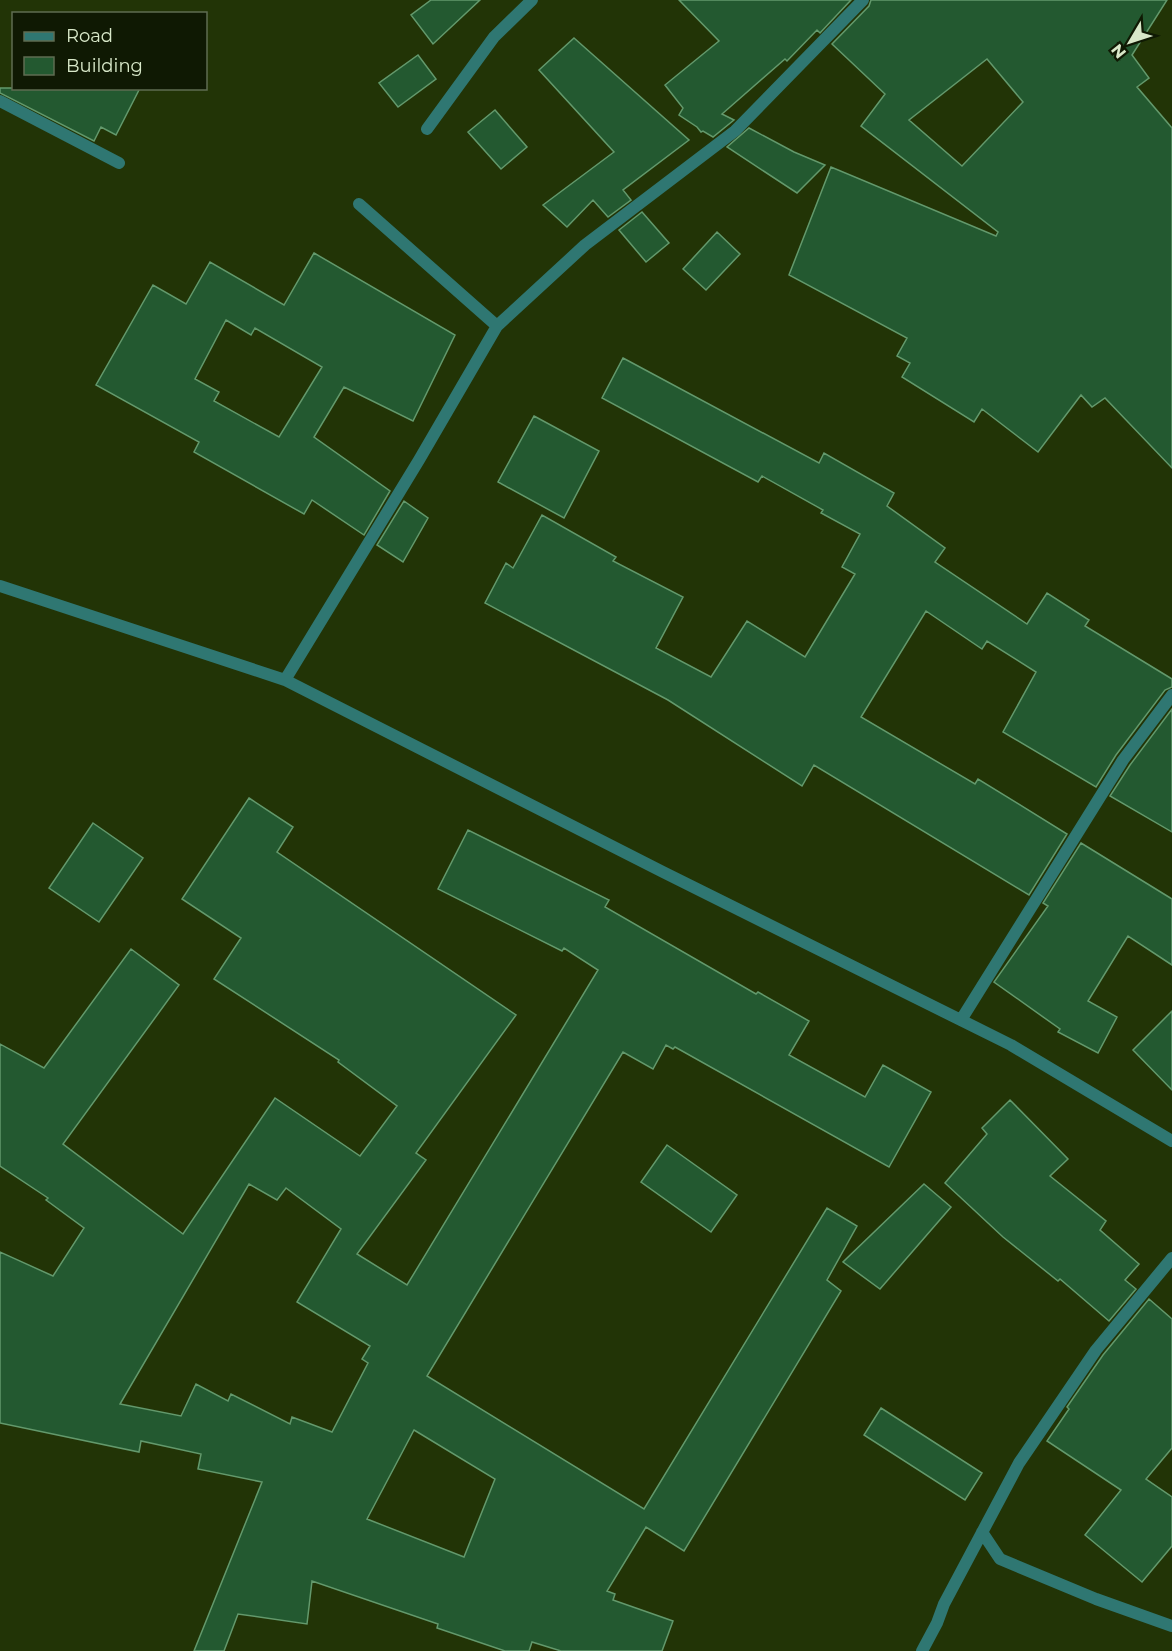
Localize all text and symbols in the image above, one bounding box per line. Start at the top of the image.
legend [12,12,207,90]
north arrow [1100,12,1160,72]
text: Road [66,25,113,47]
text: N [1107,40,1130,62]
text: Building [66,55,143,77]

